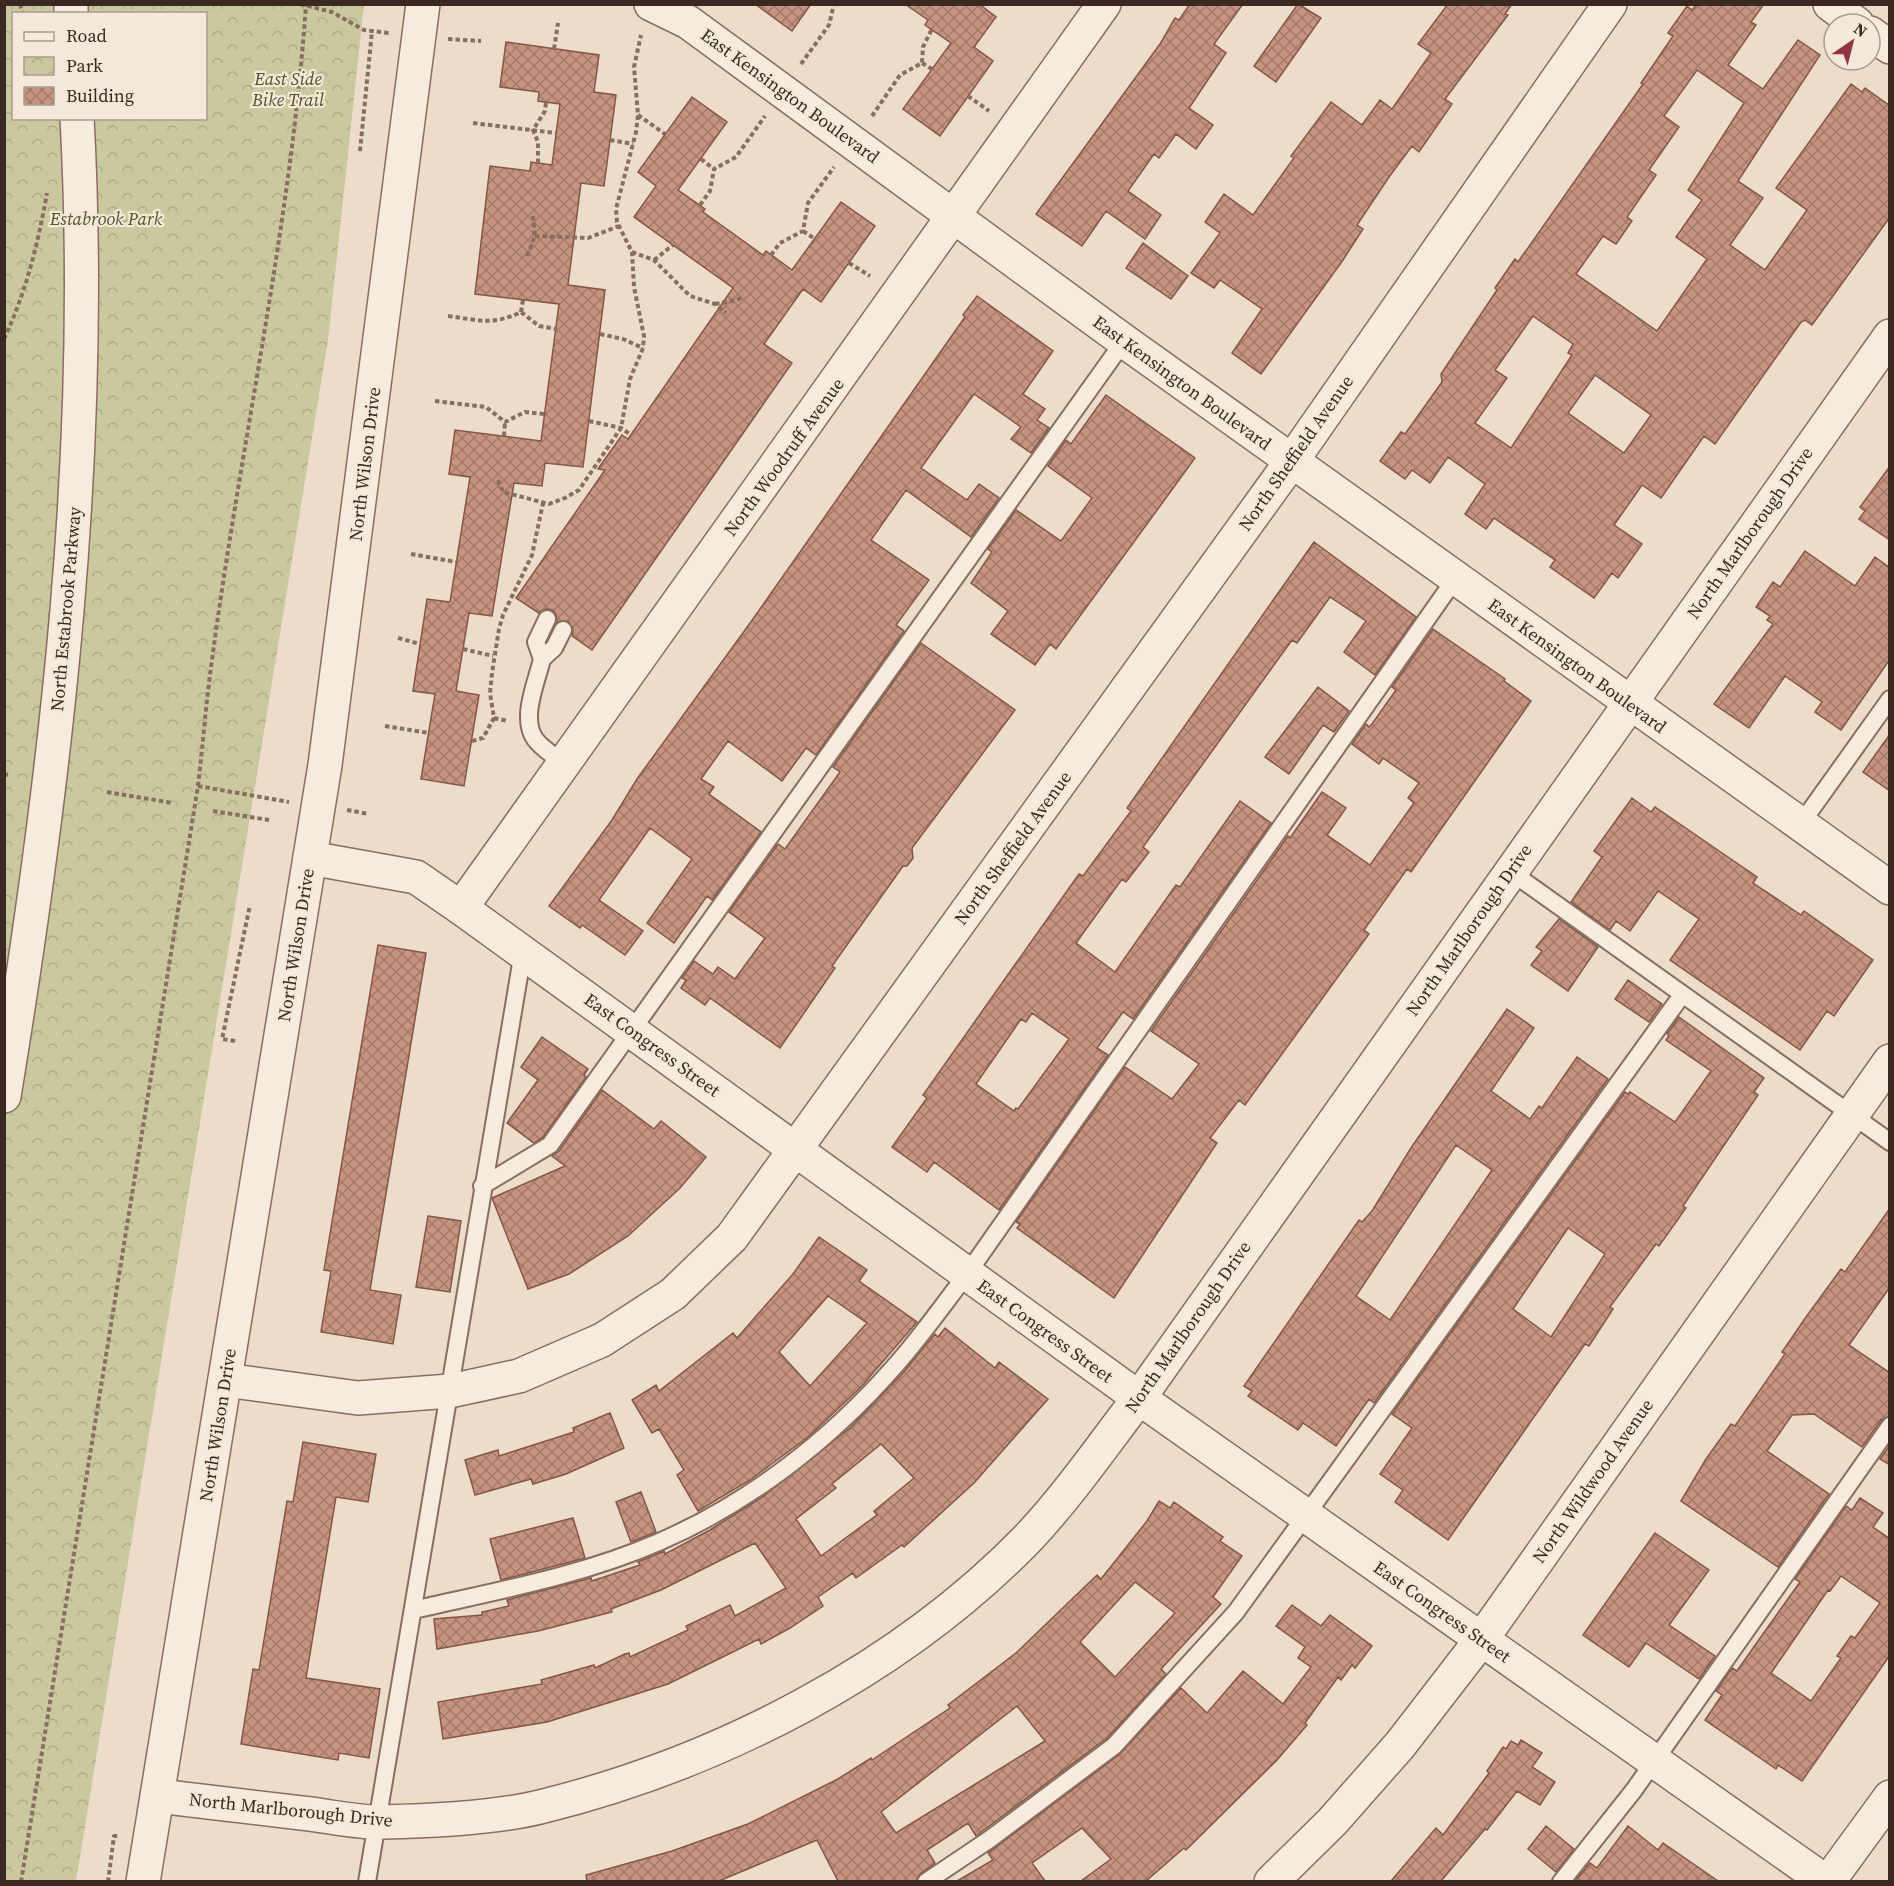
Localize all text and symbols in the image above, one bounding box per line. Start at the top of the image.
legend [12,12,207,120]
north arrow [1822,12,1882,72]
text: N [1850,17,1872,42]
street label: East Kensington Boulevard [696,22,885,169]
text: Road [66,23,107,48]
text: Park [66,53,103,78]
park label: East Side Bike Trail [251,66,324,112]
text: Building [66,83,134,108]
park label: Estabrook Park [49,206,163,231]
street label: East Kensington Boulevard [1088,309,1277,456]
street label: North Sheffield Avenue [1232,370,1359,536]
street label: North Woodruff Avenue [718,372,850,541]
street label: North Wilson Drive [343,385,386,542]
street label: North Marlborough Drive [1681,442,1819,624]
street label: North Estabrook Parkway [44,505,87,712]
street label: East Kensington Boulevard [1483,592,1672,739]
street label: North Sheffield Avenue [948,766,1077,930]
street label: North Marlborough Drive [1400,839,1538,1021]
street label: North Wilson Drive [271,866,320,1023]
street label: East Congress Street [579,987,725,1102]
street label: North Marlborough Drive [1119,1236,1257,1418]
street label: East Congress Street [972,1273,1118,1388]
street label: North Wilson Drive [193,1346,242,1503]
street label: North Wildwood Avenue [1526,1393,1659,1568]
street label: East Congress Street [1369,1555,1516,1668]
street label: North Marlborough Drive [188,1786,394,1833]

